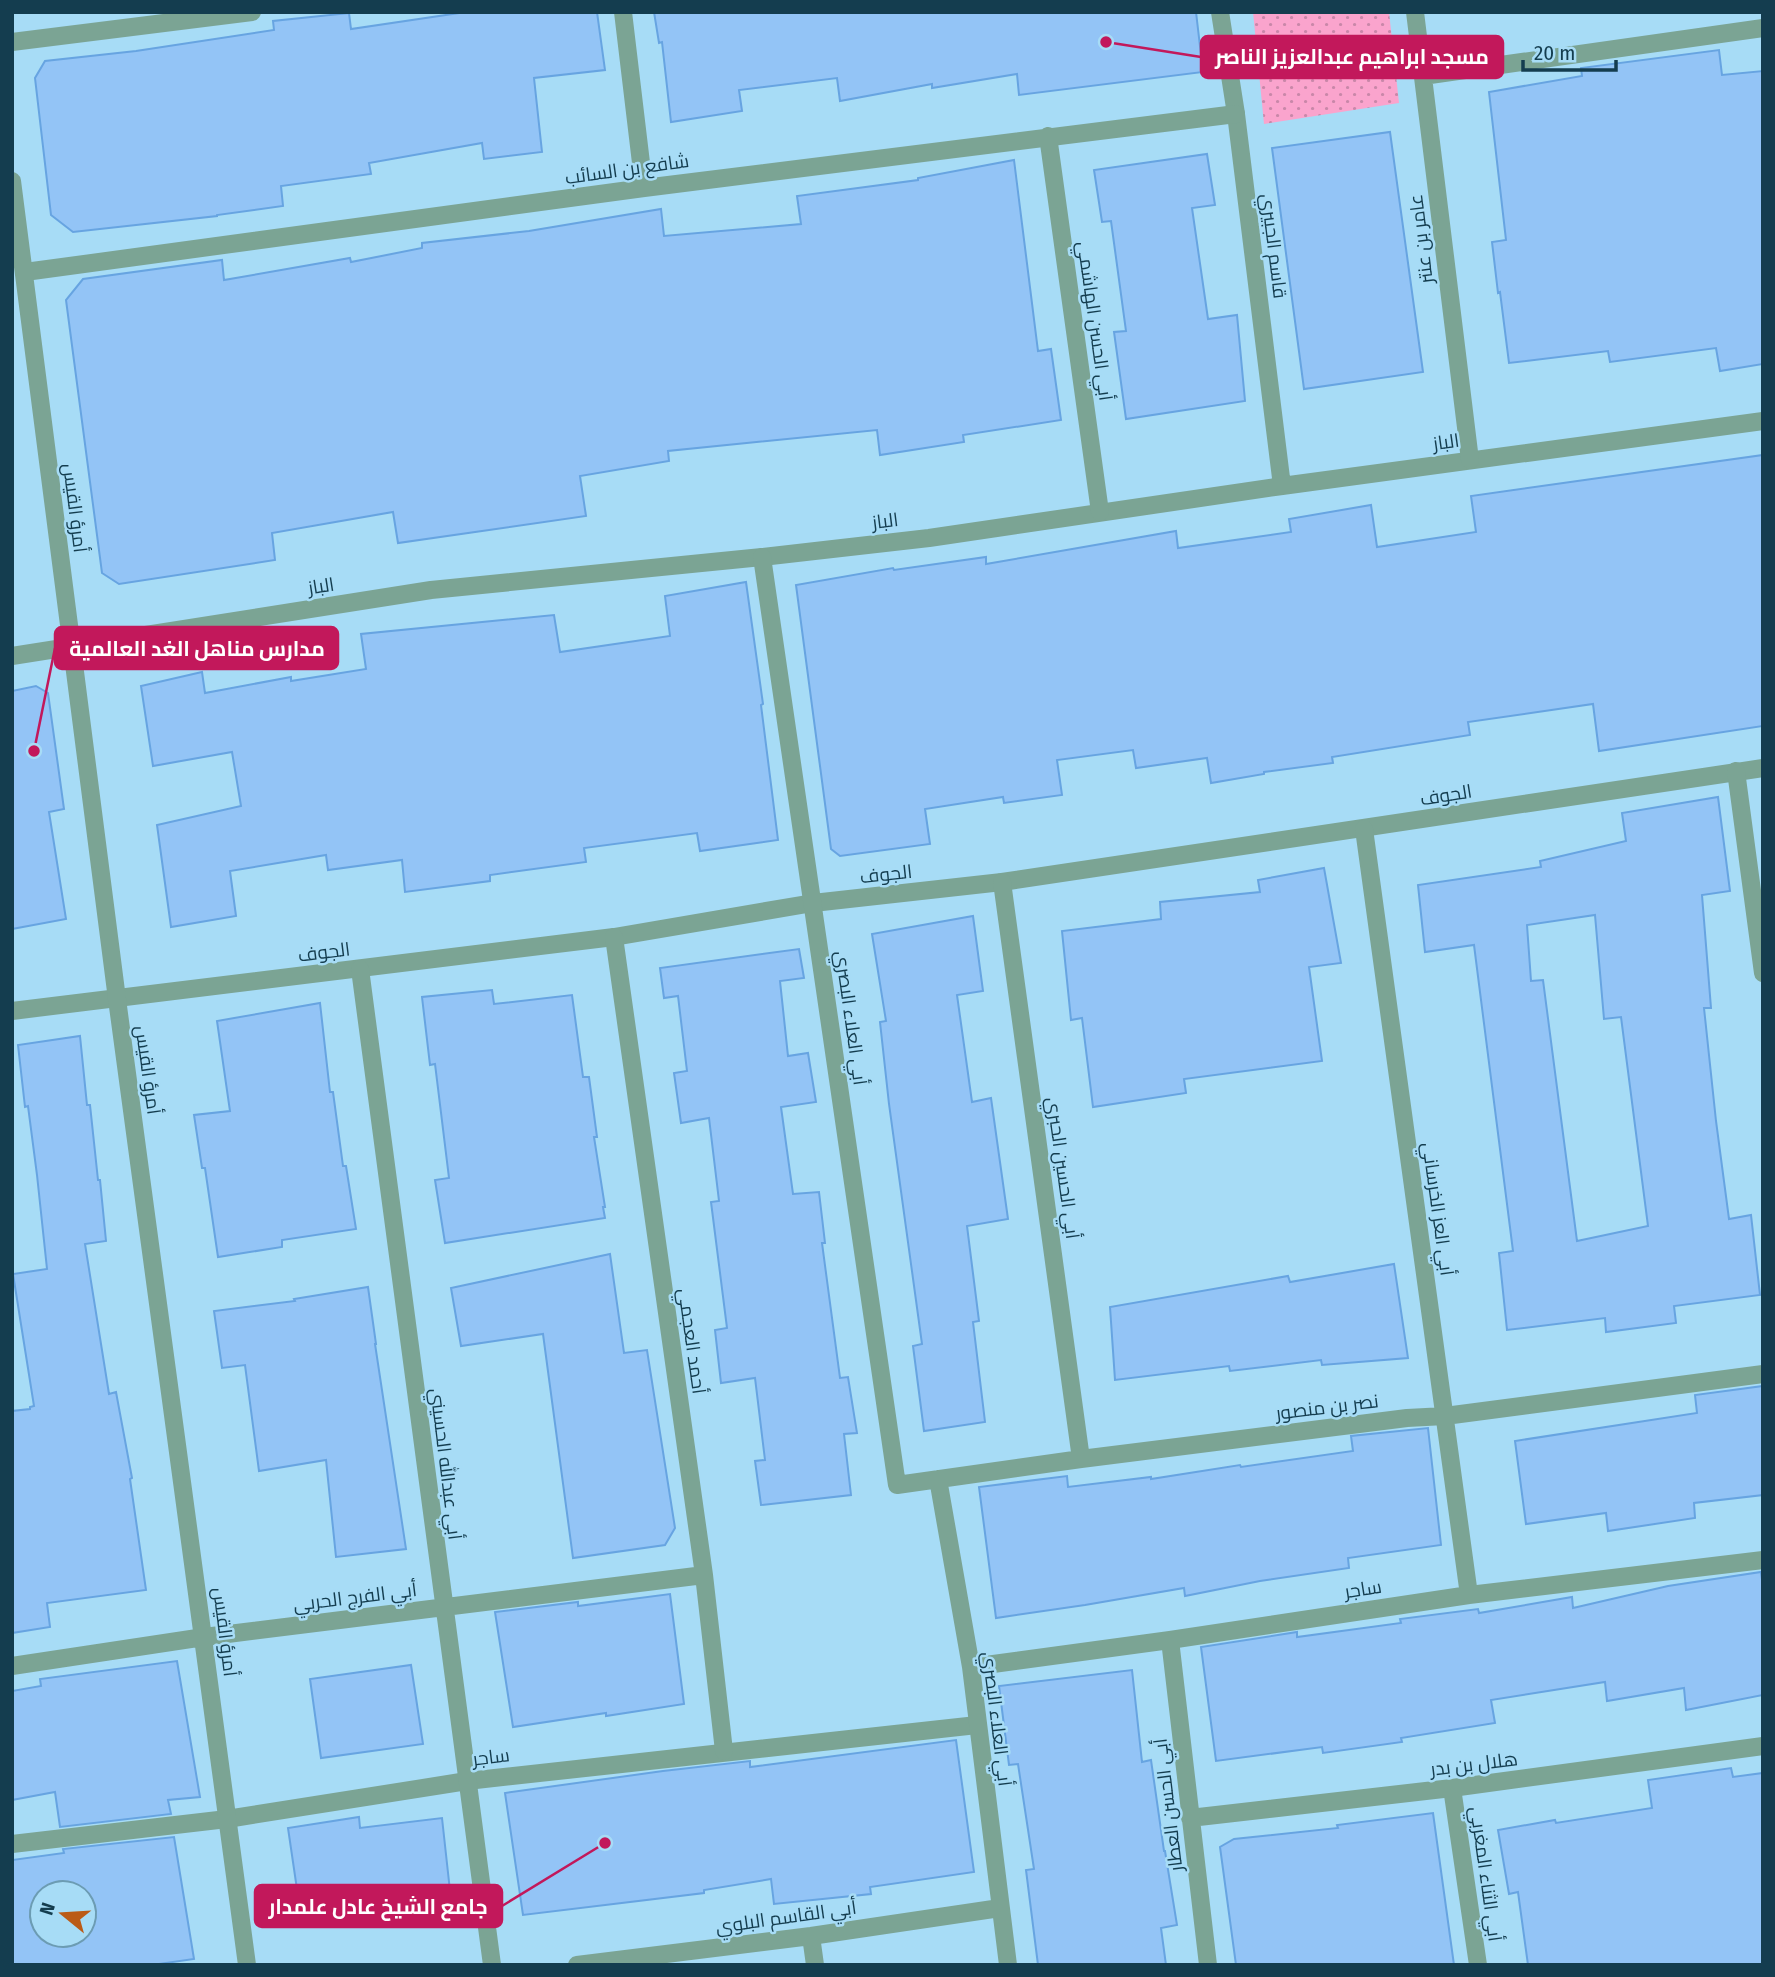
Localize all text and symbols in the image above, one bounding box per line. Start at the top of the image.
scale bar [1523,28,1616,72]
callout: مسجد ابراهيم عبدالعزيز الناصر [1201,36,1503,78]
text: 20 m [1534,40,1575,66]
text: مسجد ابراهيم عبدالعزيز الناصر [1214,44,1489,71]
street label: شافع بن السائب [564,149,691,191]
street label: قاسم الجبيري [1253,192,1292,300]
street label: عامر بن عنتر [1404,193,1438,286]
street label: أبي الحسن الهاشمي [1069,240,1118,403]
street label: الباز [1430,429,1461,455]
street label: أمرؤ القيس [58,462,92,554]
street label: الباز [869,508,900,534]
street label: الباز [305,573,336,600]
callout: مدارس مناهل الغد العالمية [55,627,338,669]
text: مدارس مناهل الغد العالمية [69,636,325,662]
street label: الجوف [1418,780,1474,810]
street label: الجوف [859,860,913,888]
street label: الجوف [297,937,351,967]
street label: أبي العلاء البصري [827,949,872,1087]
street label: أمرؤ القيس [130,1024,166,1116]
street label: أبي الحسين الحبري [1039,1096,1084,1241]
street label: أبي العز الخرساني [1414,1141,1459,1278]
street label: أحمد العجمي [670,1287,711,1396]
street label: أبي عبدالله الحسيني [422,1387,468,1542]
street label: نصر بن منصور [1273,1389,1380,1425]
street label: ساجر [1342,1575,1383,1603]
street label: أبي الفرج الحربي [292,1578,419,1619]
street label: أمرؤ القيس [208,1586,242,1678]
street label: أبي العلاء البصري [974,1650,1017,1788]
street label: أبي الحسن العطار [1148,1737,1191,1874]
street label: ساجر [470,1743,511,1771]
street label: هلال بن بدر [1428,1747,1519,1781]
street label: أبي الثناء المغربي [1462,1805,1507,1943]
north arrow [28,1879,98,1949]
callout: جامع الشيخ عادل علمدار [255,1885,502,1927]
text: جامع الشيخ عادل علمدار [267,1894,488,1921]
street label: أبي القاسم البلوي [714,1896,858,1941]
text: N [35,1900,60,1918]

